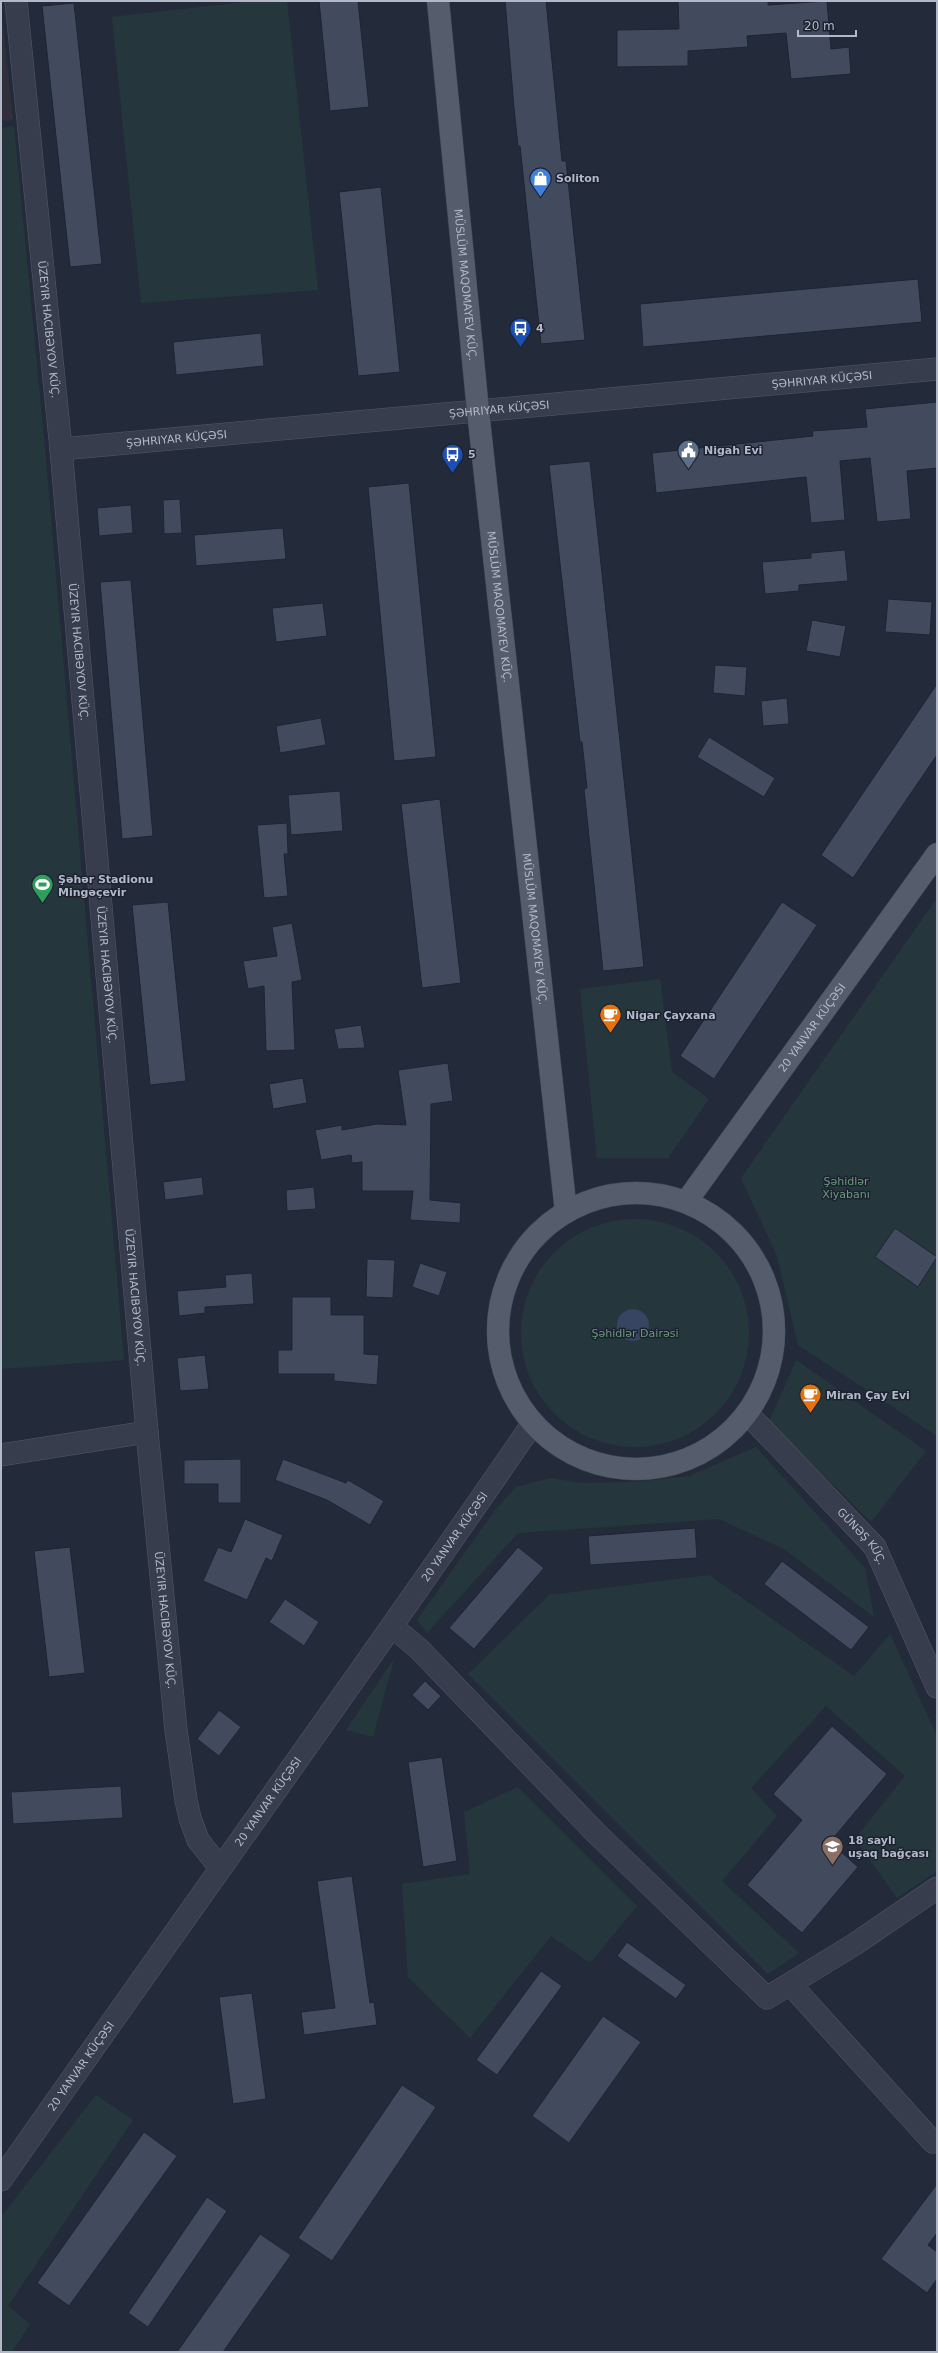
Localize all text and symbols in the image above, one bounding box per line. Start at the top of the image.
scale bar [798,12,856,38]
text: 20 m [804,19,835,33]
shop icon: Soliton [528,165,554,198]
place label: Soliton [556,172,600,185]
street label: MÜSLÜM MAQOMAYEV KÜÇ. [451,208,479,361]
street label: ÜZEYIR HACIBƏYOV KÜÇ. [35,260,62,399]
bus stop icon: 4 [508,315,534,348]
place label: 4 [536,322,544,335]
street label: ŞƏHRIYAR KÜÇƏSI [771,369,873,391]
street label: ŞƏHRIYAR KÜÇƏSI [448,398,550,421]
street label: ŞƏHRIYAR KÜÇƏSI [126,428,227,450]
public building icon: Nigah Evi [675,437,701,470]
bus stop icon: 5 [439,441,465,474]
place label: Nigah Evi [704,444,762,457]
place label: 5 [468,448,476,461]
street label: MÜSLÜM MAQOMAYEV KÜÇ. [484,530,514,683]
street label: ÜZEYIR HACIBƏYOV KÜÇ. [66,583,91,721]
street label: MÜSLÜM MAQOMAYEV KÜÇ. [520,853,549,1005]
sports icon: Şəhər Stadionu Mingəçevir [30,872,56,905]
place label: Şəhər Stadionu Mingəçevir [58,873,153,899]
street label: ÜZEYIR HACIBƏYOV KÜÇ. [94,905,119,1044]
street label: 20 YANVAR KÜÇƏSI [776,981,849,1075]
cafe icon: Nigar Çayxana [597,1002,623,1035]
place label: Nigar Çayxana [626,1009,716,1022]
park label: Şəhidlər Xiyabanı [822,1175,870,1201]
street label: ÜZEYIR HACIBƏYOV KÜÇ. [122,1228,147,1367]
park label: Şəhidlər Dairəsi [592,1327,678,1340]
cafe icon: Miran Çay Evi [798,1382,824,1415]
place label: Miran Çay Evi [826,1389,910,1402]
street label: 20 YANVAR KÜÇƏSI [419,1490,490,1584]
street label: GÜNƏŞ KÜÇ. [834,1506,888,1567]
street label: ÜZEYIR HACIBƏYOV KÜÇ. [152,1551,178,1689]
street label: 20 YANVAR KÜÇƏSI [232,1755,304,1849]
school or university icon: 18 saylı uşaq bağçası [820,1833,846,1866]
place label: 18 saylı uşaq bağçası [848,1834,929,1860]
street label: 20 YANVAR KÜÇƏSI [45,2019,117,2114]

